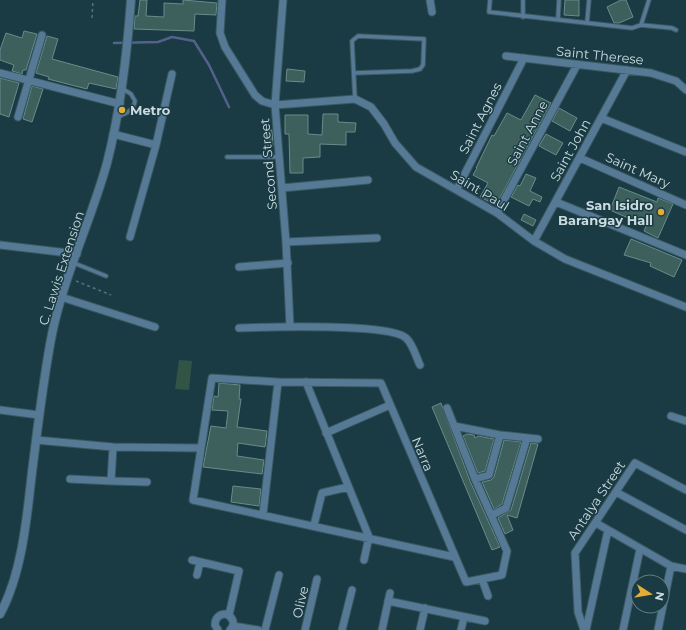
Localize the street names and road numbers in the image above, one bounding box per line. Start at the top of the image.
street label: Saint Therese [555,42,645,68]
street label: Saint Agnes [455,80,505,156]
street label: Saint Anne [503,98,551,168]
street label: Saint John [546,116,594,184]
street label: Second Street [256,118,280,210]
street label: Saint Mary [603,149,674,192]
street label: Saint Paul [448,166,512,214]
street label: C. Lawis Extension [35,209,87,327]
street label: Narra [409,434,437,474]
street label: Antalya Street [564,458,628,542]
street label: Olive [289,584,311,620]

